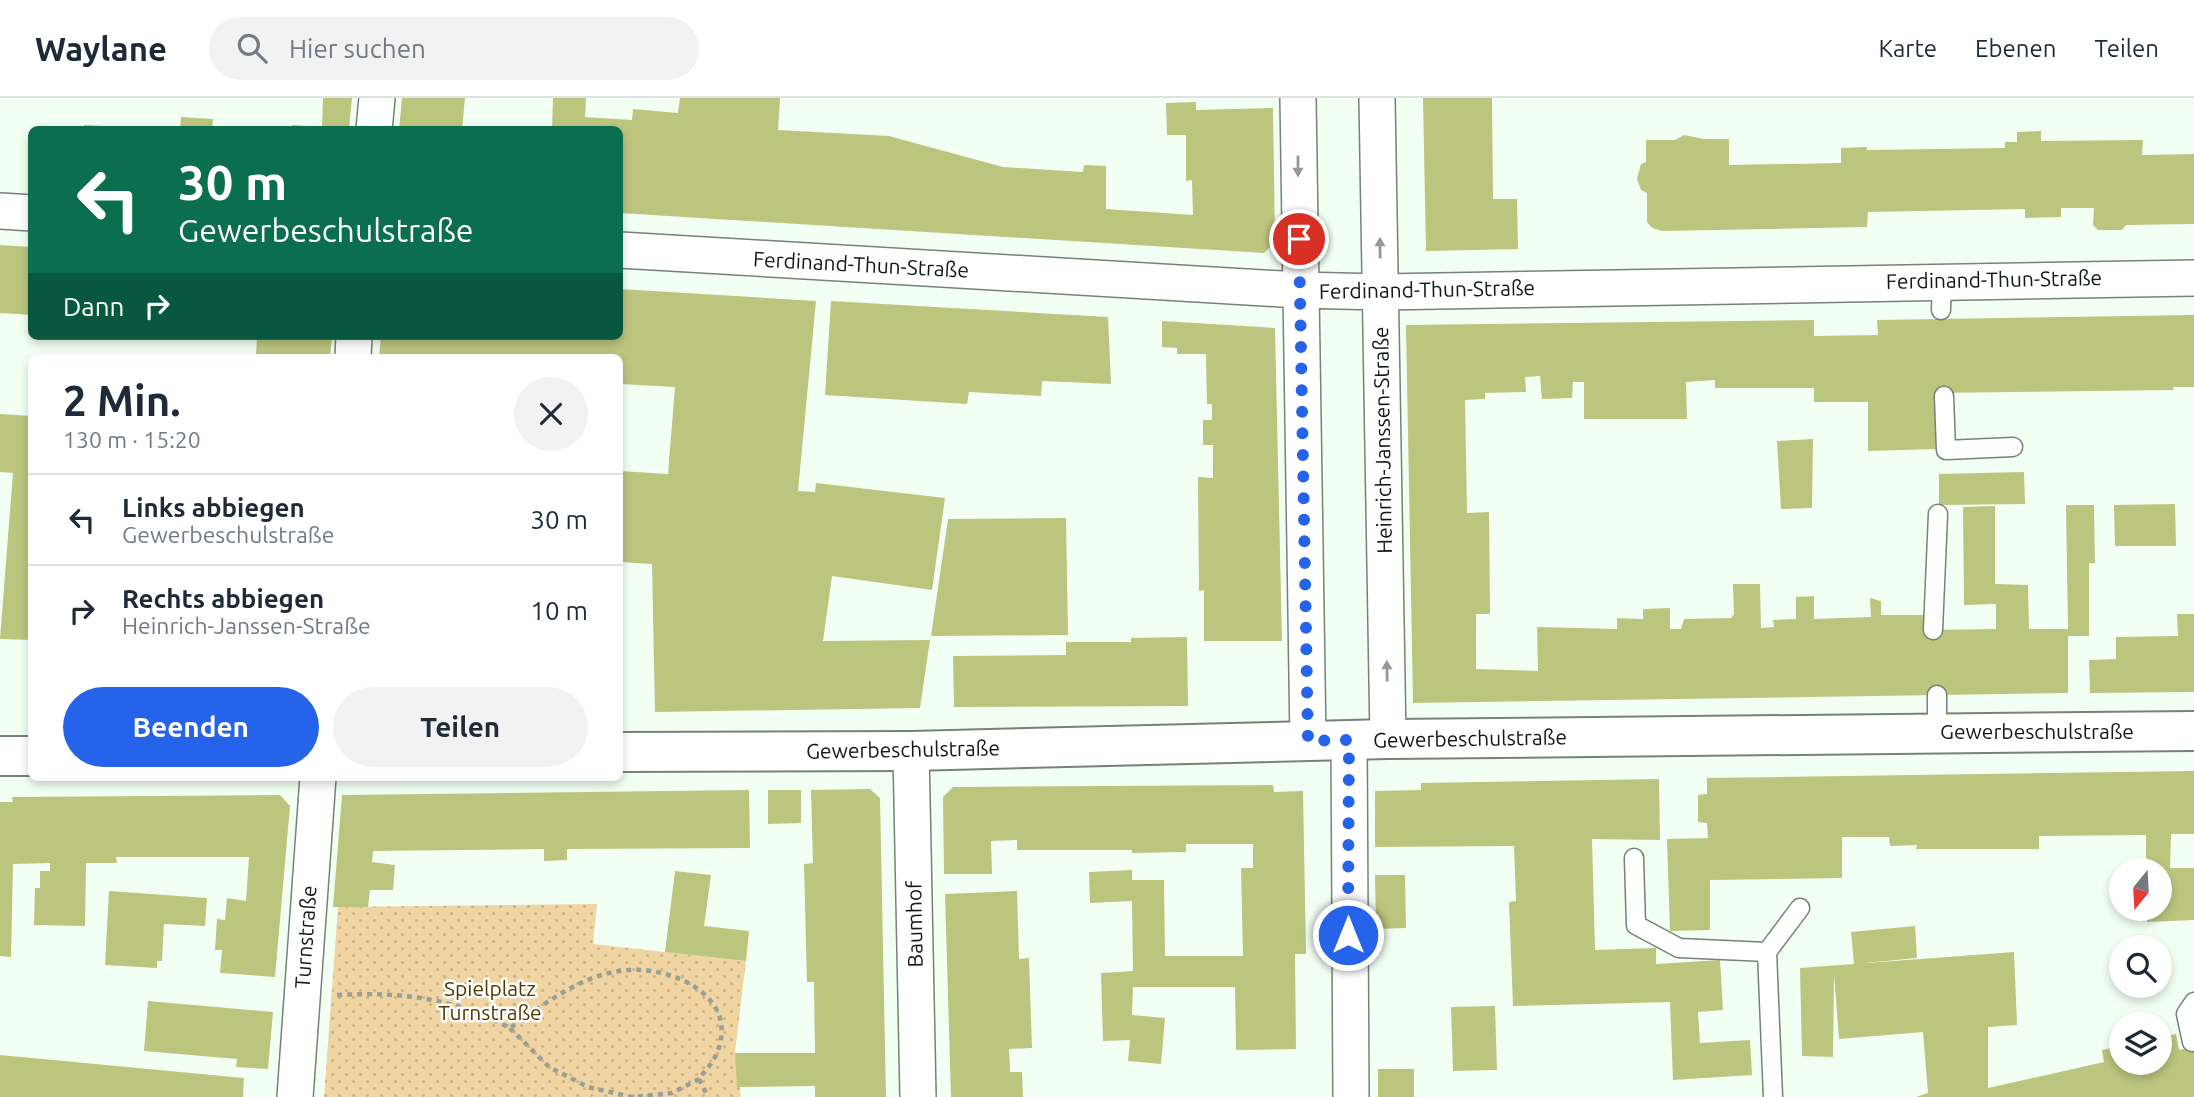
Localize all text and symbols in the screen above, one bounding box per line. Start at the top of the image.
search box [209,17,699,80]
icon: search [233,29,271,67]
text: Waylane [35,30,167,67]
text: Hier suchen [289,34,426,63]
text: Karte [1878,35,1937,62]
text: Ebenen [1975,35,2056,62]
text: Teilen [2094,35,2159,62]
icon: left [63,154,154,245]
text: 30 m [178,154,287,209]
one-way arrow [1293,155,1304,177]
pin [1269,209,1329,269]
text: Gewerbeschulstraße [178,212,474,248]
icon: arrive [1280,220,1318,258]
one-way arrow [1374,237,1386,259]
street label: Ferdinand-Thun-Straße [752,246,970,282]
street label: Ferdinand-Thun-Straße [1886,265,2102,293]
street label: Ferdinand-Thun-Straße [1319,275,1535,303]
icon: right [138,287,176,325]
text: Dann [63,292,124,321]
street label: Heinrich-Janssen-Straße [1368,326,1396,554]
text: 2 Min. [63,377,181,424]
button: close [514,377,588,451]
text: 130 m · 15:20 [63,427,201,452]
text: Links abbiegen [122,493,305,522]
icon: left [63,501,101,539]
text: 30 m [530,505,588,534]
text: Gewerbeschulstraße [122,522,334,547]
text: Rechts abbiegen [122,584,324,613]
icon: right [63,592,101,630]
text: 10 m [530,596,588,625]
text: Heinrich-Janssen-Straße [122,613,371,638]
one-way arrow [1381,660,1393,682]
button: Beenden [63,687,319,767]
button: Teilen [333,687,588,767]
street label: Gewerbeschulstraße [1940,719,2134,743]
street label: Gewerbeschulstraße [1373,724,1567,752]
street label: Gewerbeschulstraße [806,735,1000,763]
north arrow [2109,858,2172,920]
map controls [2109,858,2172,1075]
street label: Baumhof [901,880,927,967]
street label: Turnstraße [289,885,321,989]
position arrow [1311,898,1385,972]
button: search [2109,935,2172,998]
park label: Spielplatz Turnstraße [438,976,542,1024]
button: layers [2109,1012,2172,1075]

